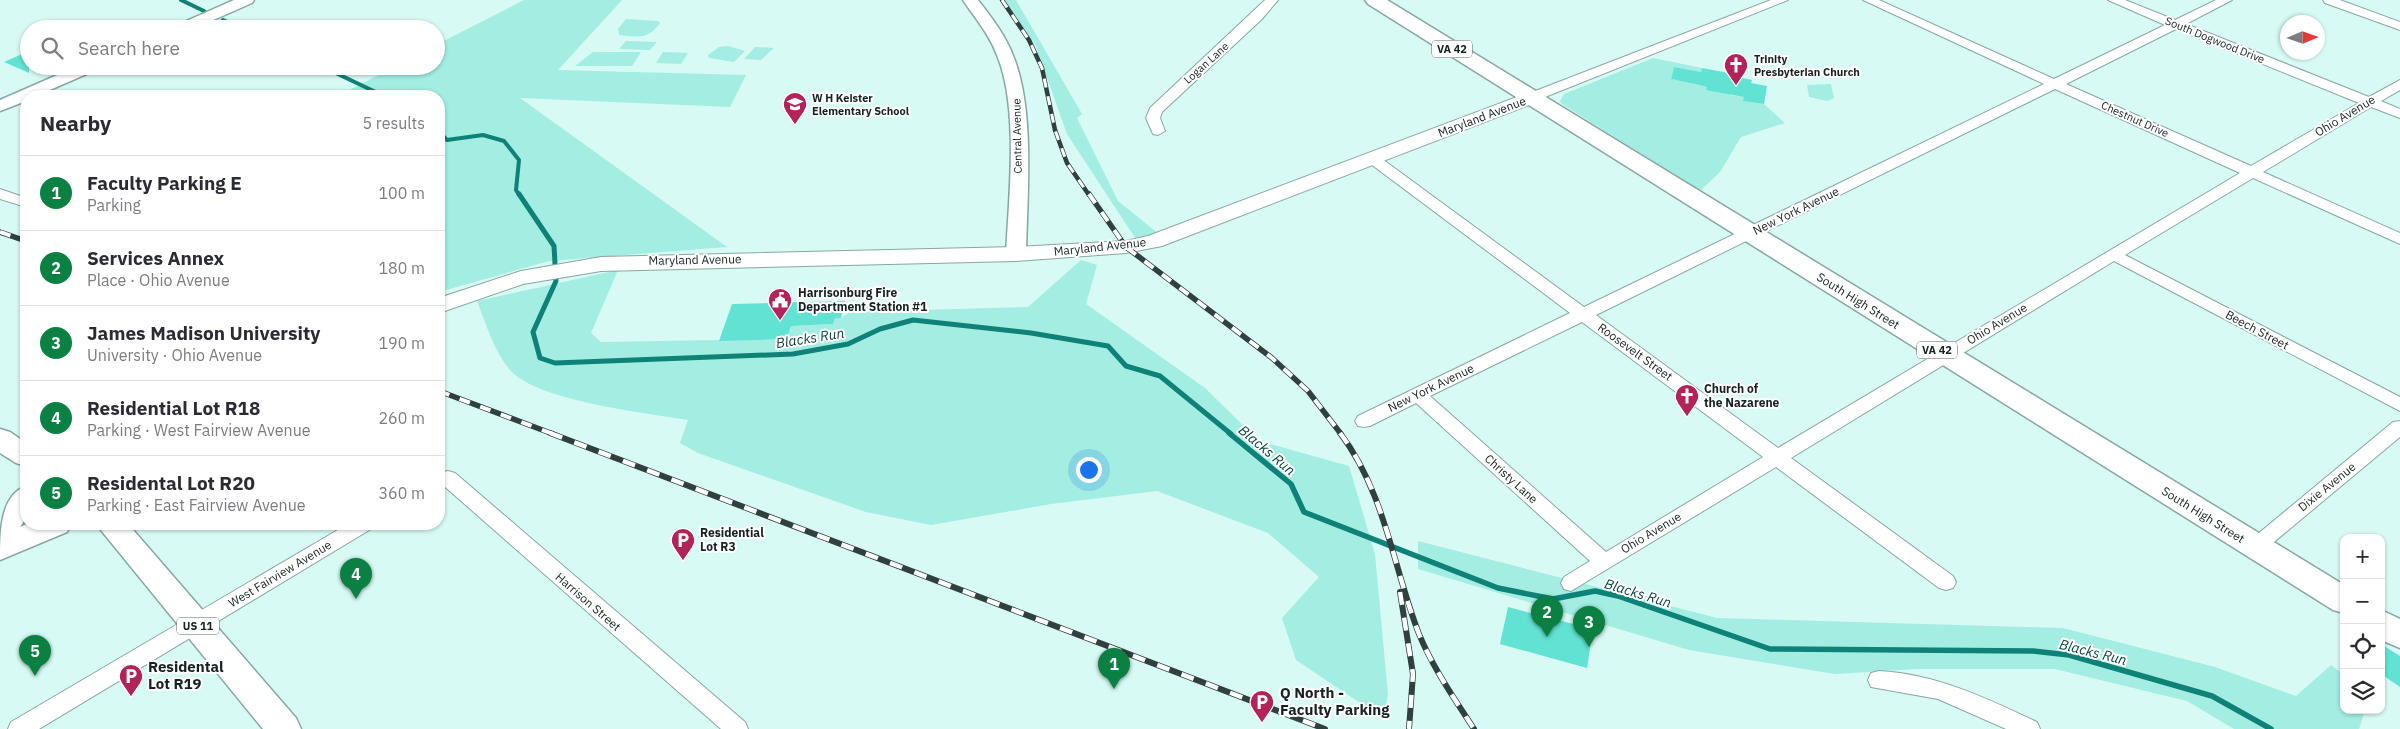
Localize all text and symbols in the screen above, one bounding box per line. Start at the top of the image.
street label: South Dogwood Drive [2163,14,2267,66]
north arrow [2280,15,2325,60]
search box [20,20,445,75]
icon: search [38,34,66,62]
text: Search here [78,36,180,60]
street label: Logan Lane [1181,39,1231,87]
road number: VA 42 [1432,41,1472,58]
church icon: Trinity Presbyterian Church [1723,52,1749,86]
place label: Trinity Presbyterian Church [1754,52,1860,79]
school or university icon: W H Keister Elementary School [782,91,808,125]
place label: W H Keister Elementary School [812,91,910,118]
street label: Ohio Avenue [2312,91,2378,139]
street label: Maryland Avenue [1436,93,1528,140]
street label: Central Avenue [1009,98,1025,174]
street label: Chestnut Drive [2099,98,2171,140]
text: Nearby [40,109,111,137]
text: 5 results [362,113,425,133]
text: Faculty Parking E [87,171,242,195]
text: 1 [51,183,61,203]
text: 100 m [378,183,425,203]
street label: New York Avenue [1750,183,1842,238]
text: Parking [87,195,141,215]
street label: Maryland Avenue [1053,234,1147,259]
text: Services Annex [87,246,224,270]
street label: Maryland Avenue [648,251,742,268]
text: 2 [51,258,61,278]
text: 180 m [378,258,425,278]
street label: South High Street [1814,269,1902,332]
text: Place · Ohio Avenue [87,270,230,290]
place label: Harrisonburg Fire Department Station #1 [798,285,927,314]
public building icon: Harrisonburg Fire Department Station #1 [767,287,793,321]
street label: Ohio Avenue [1964,299,2030,347]
street label: Beech Street [2223,307,2291,353]
street label: Roosevelt Street [1595,319,1676,384]
text: James Madison University [87,321,320,345]
water label: Blacks Run [775,324,846,352]
text: 3 [51,333,61,353]
text: 190 m [378,333,425,353]
road number: VA 42 [1917,342,1957,358]
text: University · Ohio Avenue [87,345,262,365]
street label: New York Avenue [1385,360,1477,415]
place label: Church of the Nazarene [1704,381,1780,410]
church icon: Church of the Nazarene [1674,383,1700,417]
text: Residential Lot R18 [87,396,260,420]
text: 4 [51,408,61,428]
text: 260 m [378,408,425,428]
text: Parking · West Fairview Avenue [87,420,311,440]
water label: Blacks Run [1235,421,1299,479]
street label: Christy Lane [1482,451,1541,507]
your location [1076,457,1102,483]
street label: Dixie Avenue [2295,459,2359,514]
text: Residental Lot R20 [87,471,255,495]
text: 5 [51,483,61,503]
text: 360 m [378,483,425,503]
street label: South High Street [2159,483,2247,546]
text: Parking · East Fairview Avenue [87,495,306,515]
street label: Ohio Avenue [1618,508,1684,556]
place label: Residential Lot R3 [700,525,764,554]
parking icon: Residential Lot R3 [670,527,696,561]
map controls [2340,534,2385,714]
button: + [2340,534,2385,579]
street label: West Fairview Avenue [225,537,334,610]
pin: 4 [340,558,372,599]
street label: Harrison Street [553,569,624,634]
water label: Blacks Run [1602,574,1674,612]
button: − [2340,579,2385,624]
pin: 2 [1531,596,1563,637]
pin: 3 [1573,606,1605,647]
road number: US 11 [177,618,219,634]
button: locate [2340,624,2385,669]
pin: 5 [19,635,51,676]
water label: Blacks Run [2057,635,2129,669]
pin: 1 [1098,648,1130,689]
place label: Residental Lot R19 [148,657,224,693]
parking icon: Residental Lot R19 [118,663,144,697]
button: layers [2340,669,2385,714]
place label: Q North - Faculty Parking [1280,683,1390,719]
parking icon: Q North - Faculty Parking [1249,689,1275,723]

